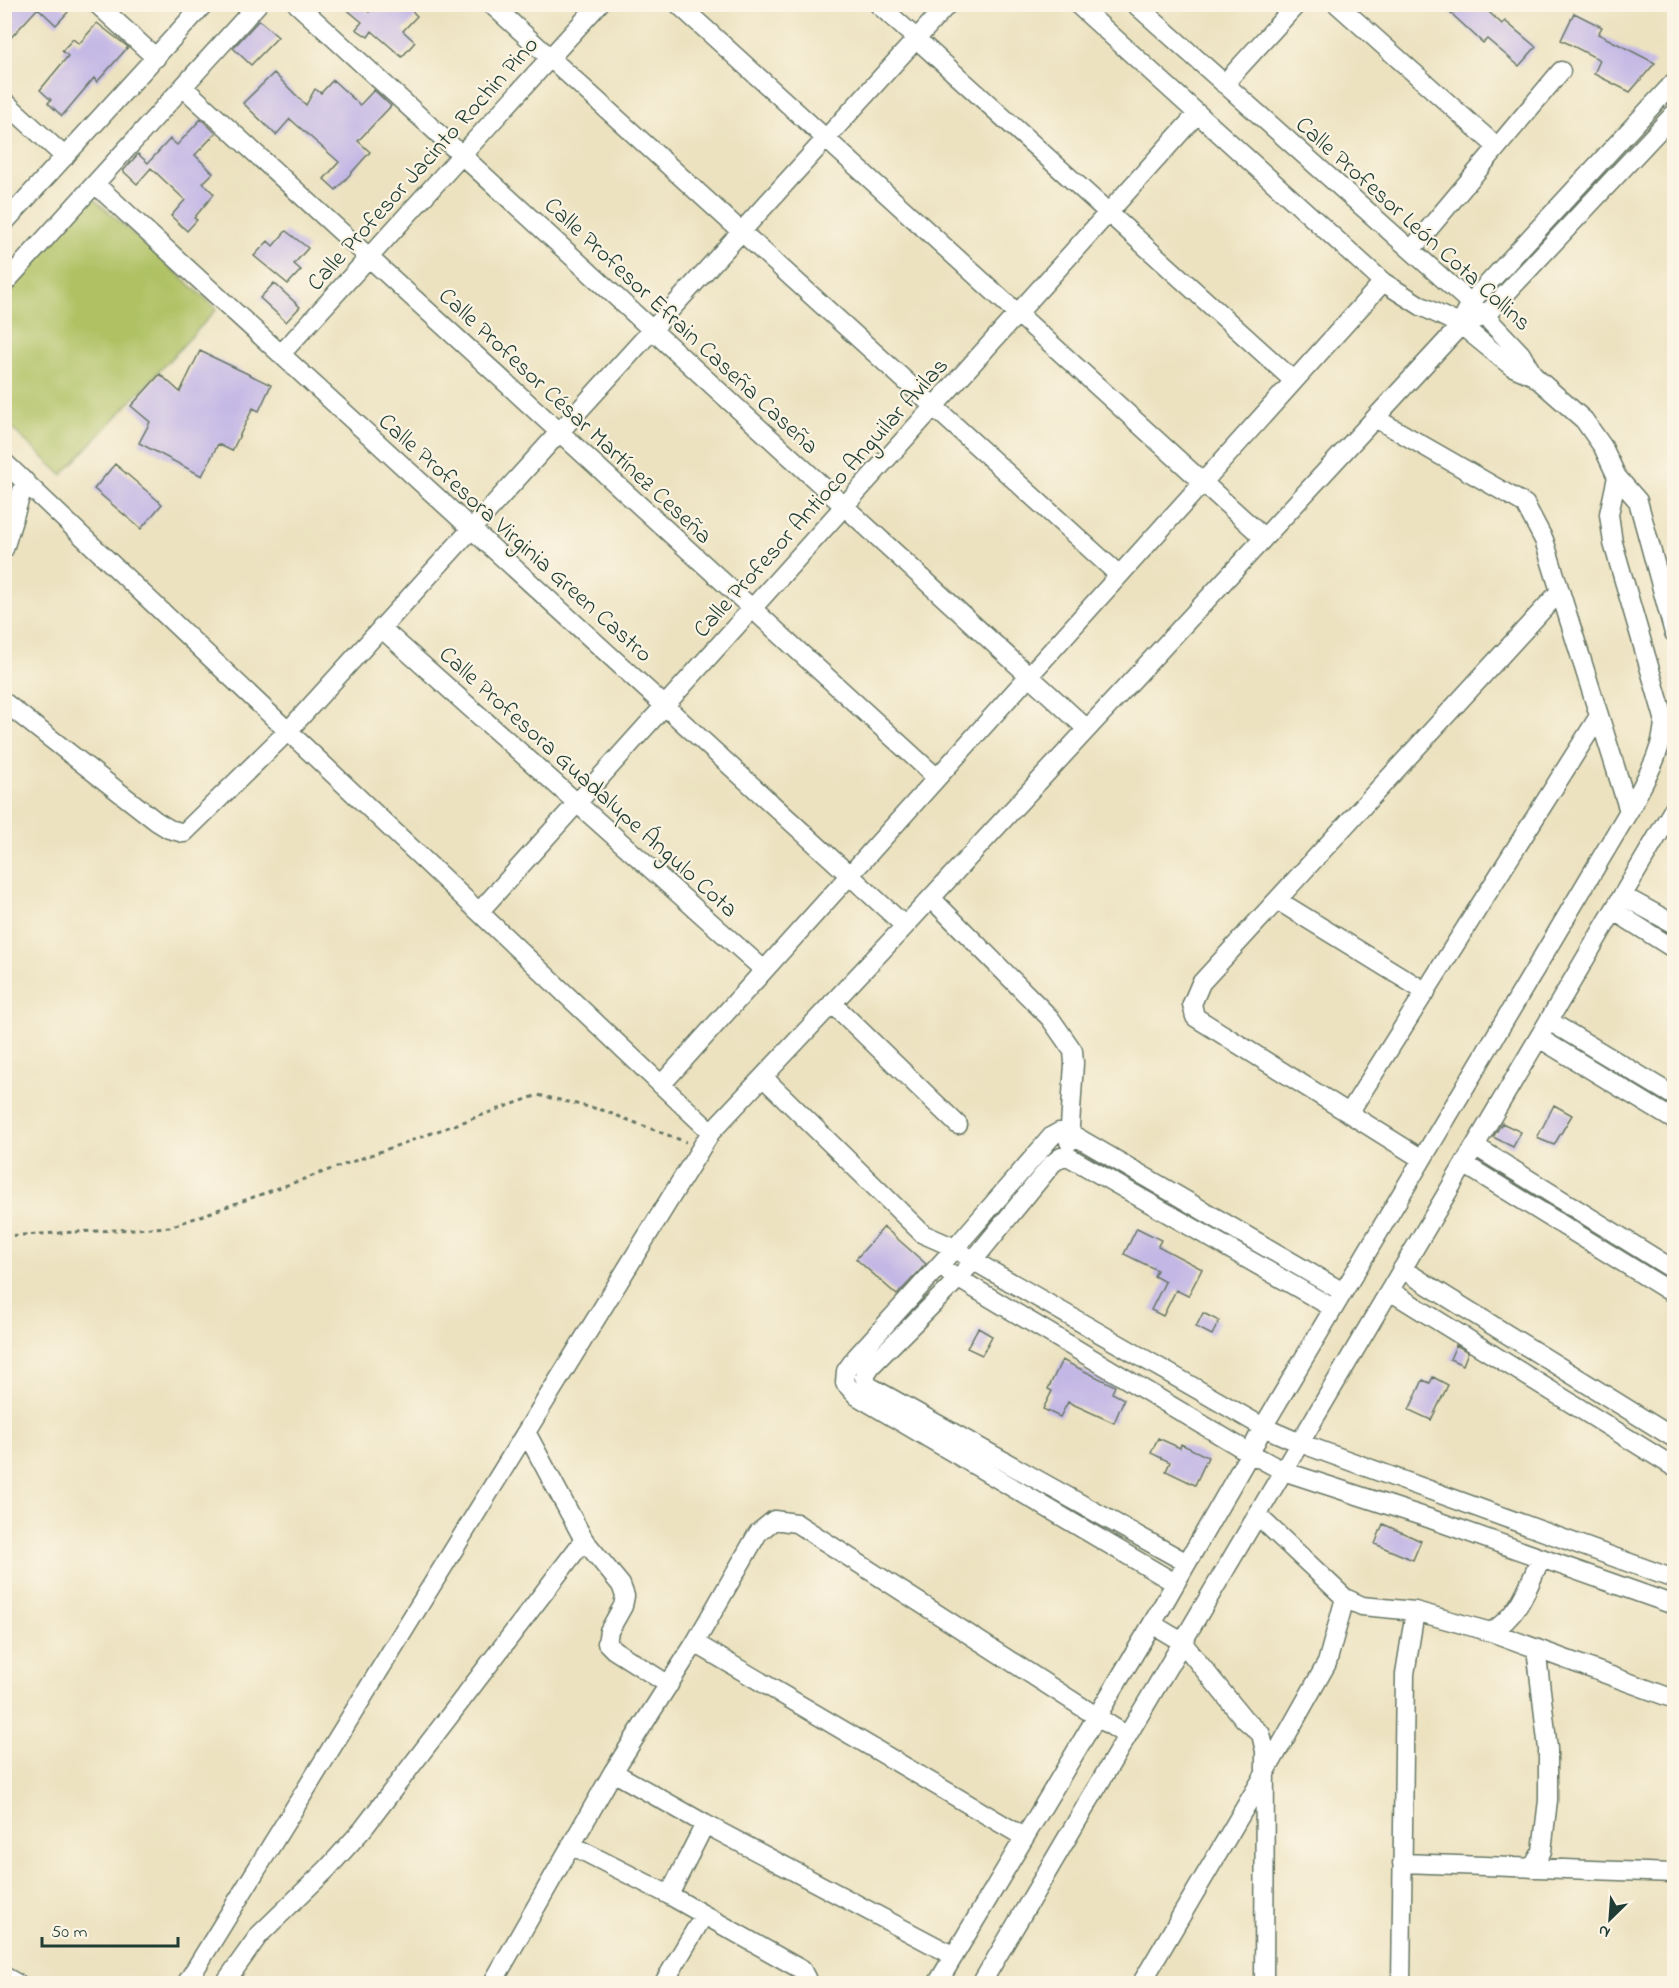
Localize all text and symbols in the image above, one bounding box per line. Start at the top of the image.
street label: Calle Profesor Jacinto Rochin Pino [300,29,548,300]
street label: Calle Profesor León Cota Collins [1286,109,1538,341]
street label: Calle Profesor Efrain Caseña Caseña [535,190,826,464]
street label: Calle Profesor César Martínez Ceseña [429,280,719,554]
street label: Calle Profesor Antioco Anguilar Avilas [686,350,958,647]
street label: Calle Profesora Virginia Green Castro [369,406,659,672]
street label: Calle Profesora Guadalupe Ángulo Cota [430,639,745,927]
north arrow [1580,1889,1640,1949]
scale bar [42,1910,178,1948]
text: N [1594,1918,1614,1944]
text: 50 m [51,1920,88,1946]

